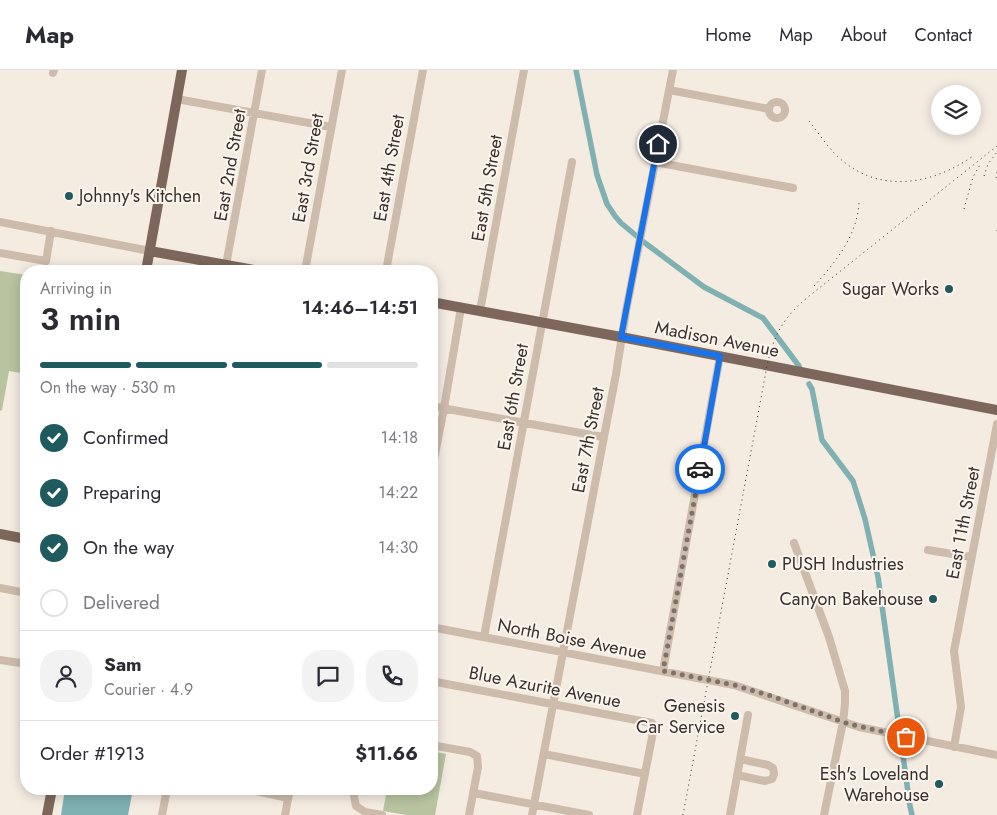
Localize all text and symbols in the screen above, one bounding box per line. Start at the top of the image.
text: Map [25,17,74,52]
text: Home [705,22,751,48]
text: Map [779,22,813,48]
text: About [841,22,886,48]
text: Contact [914,22,972,48]
map controls [931,85,981,135]
button: layers [931,85,981,135]
street label: East 2nd Street [207,106,253,223]
street label: East 3rd Street [286,111,330,224]
street label: East 4th Street [367,112,411,224]
pin [637,123,679,165]
icon: home [644,130,672,158]
street label: East 5th Street [465,132,509,243]
place label: Johnny's Kitchen [77,183,201,209]
marker: Johnny's Kitchen [63,190,75,202]
place label: Sugar Works [842,276,939,302]
text: Arriving in [40,277,112,300]
marker: Sugar Works [943,283,955,295]
text: 14:46–14:51 [302,294,418,321]
text: 3 min [40,296,121,342]
street label: Madison Avenue [653,314,781,364]
street label: East 6th Street [491,341,535,452]
text: On the way · 530 m [40,376,176,399]
street label: East 7th Street [565,384,611,495]
icon: check [40,424,68,452]
text: Confirmed [83,424,169,451]
text: 14:18 [381,426,418,449]
courier [675,444,725,494]
icon: car [686,455,714,483]
street label: East 11th Street [939,464,987,581]
icon: check [40,479,68,507]
text: Preparing [83,479,161,506]
text: 14:22 [378,481,418,504]
icon: check [40,534,68,562]
text: On the way [83,534,174,561]
text: 14:30 [378,536,418,559]
place label: PUSH Industries [782,551,904,577]
marker: PUSH Industries [766,558,778,570]
place label: Canyon Bakehouse [779,586,923,612]
text: Delivered [83,589,160,616]
marker: Canyon Bakehouse [927,593,939,605]
street label: North Boise Avenue [495,612,649,666]
button: person [40,650,92,702]
button: chat [302,650,354,702]
button: phone [366,650,418,702]
text: Sam [104,651,142,678]
street label: Blue Azurite Avenue [467,659,623,715]
text: Courier · 4.9 [104,678,193,701]
place label: Genesis Car Service [636,693,725,740]
marker: Genesis Car Service [729,710,741,722]
pin [885,716,927,758]
icon: bag [892,723,920,751]
text: Order #1913 [40,740,144,767]
text: $11.66 [355,740,418,767]
place label: Esh's Loveland Warehouse [820,761,929,808]
marker: Esh's Loveland Warehouse [933,778,945,790]

